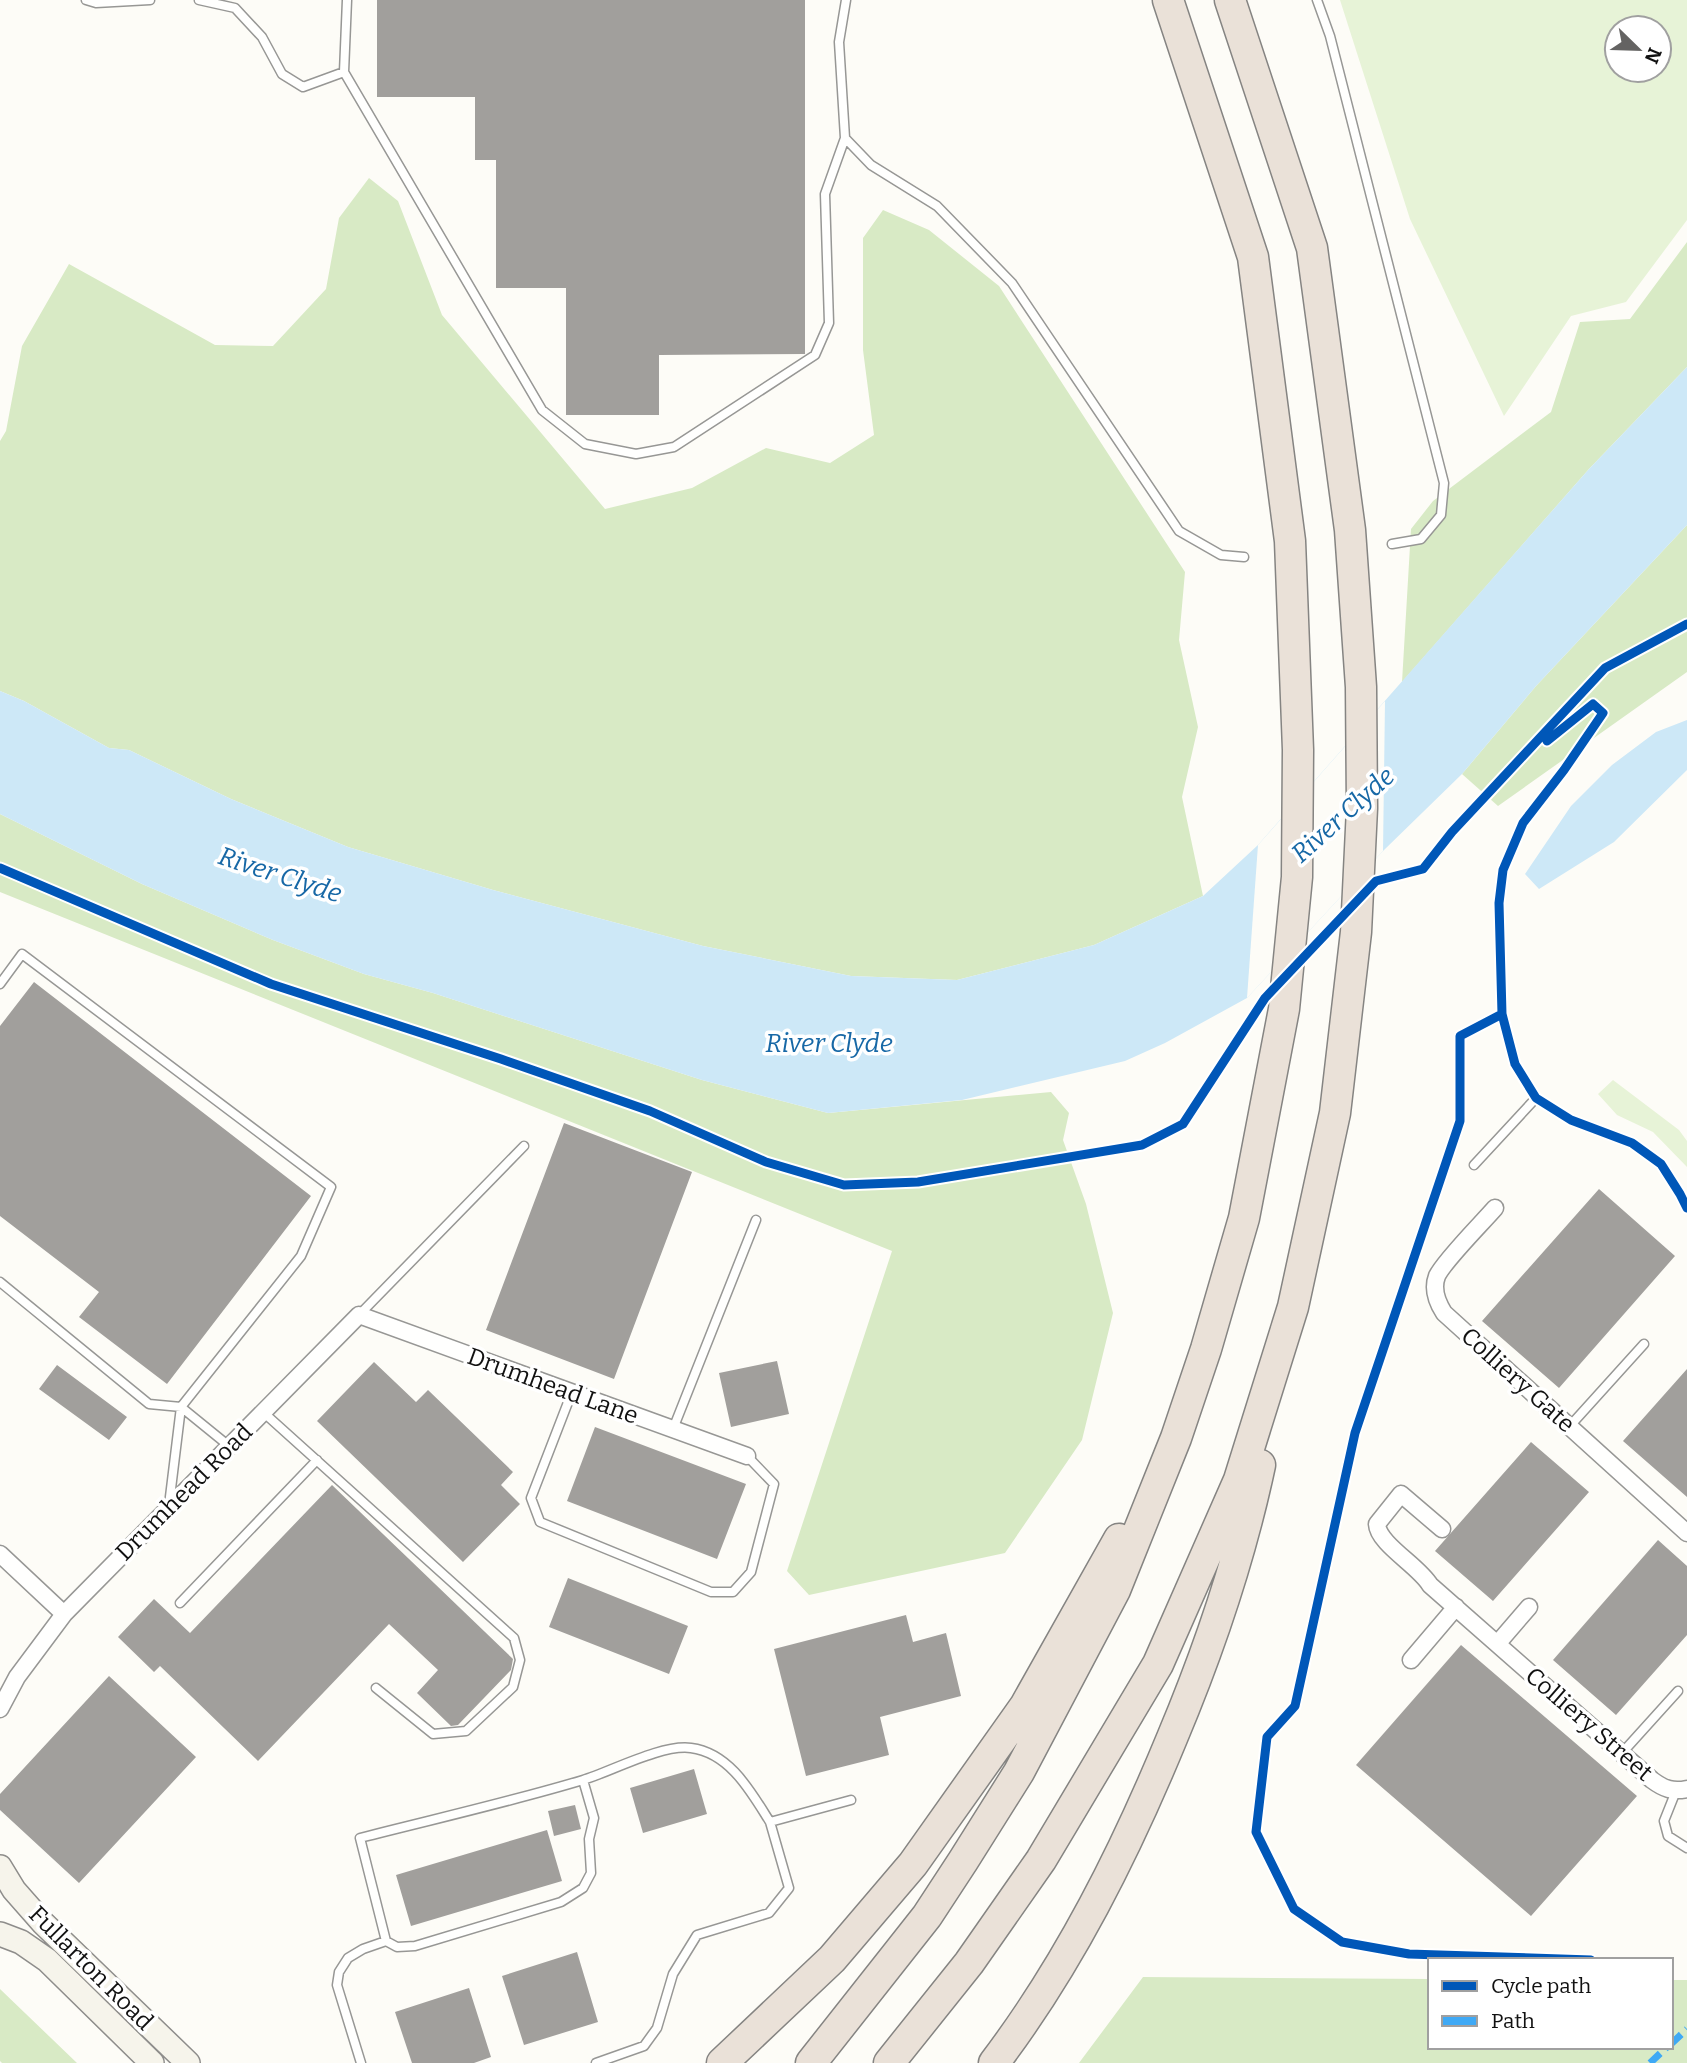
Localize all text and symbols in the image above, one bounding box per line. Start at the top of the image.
north arrow [1603,14,1673,84]
text: N [1640,44,1667,67]
water label: River Clyde [1285,761,1401,869]
water label: River Clyde [215,841,345,909]
water label: River Clyde [765,1028,893,1059]
street label: Colliery Gate [1455,1322,1581,1438]
street label: Drumhead Lane [464,1342,642,1430]
street label: Drumhead Road [110,1418,258,1566]
street label: Colliery Street [1520,1661,1658,1787]
street label: Fullarton Road [23,1900,159,2036]
legend [1428,1958,1673,2049]
text: Cycle path [1491,1973,1591,1999]
text: Path [1491,2008,1535,2034]

